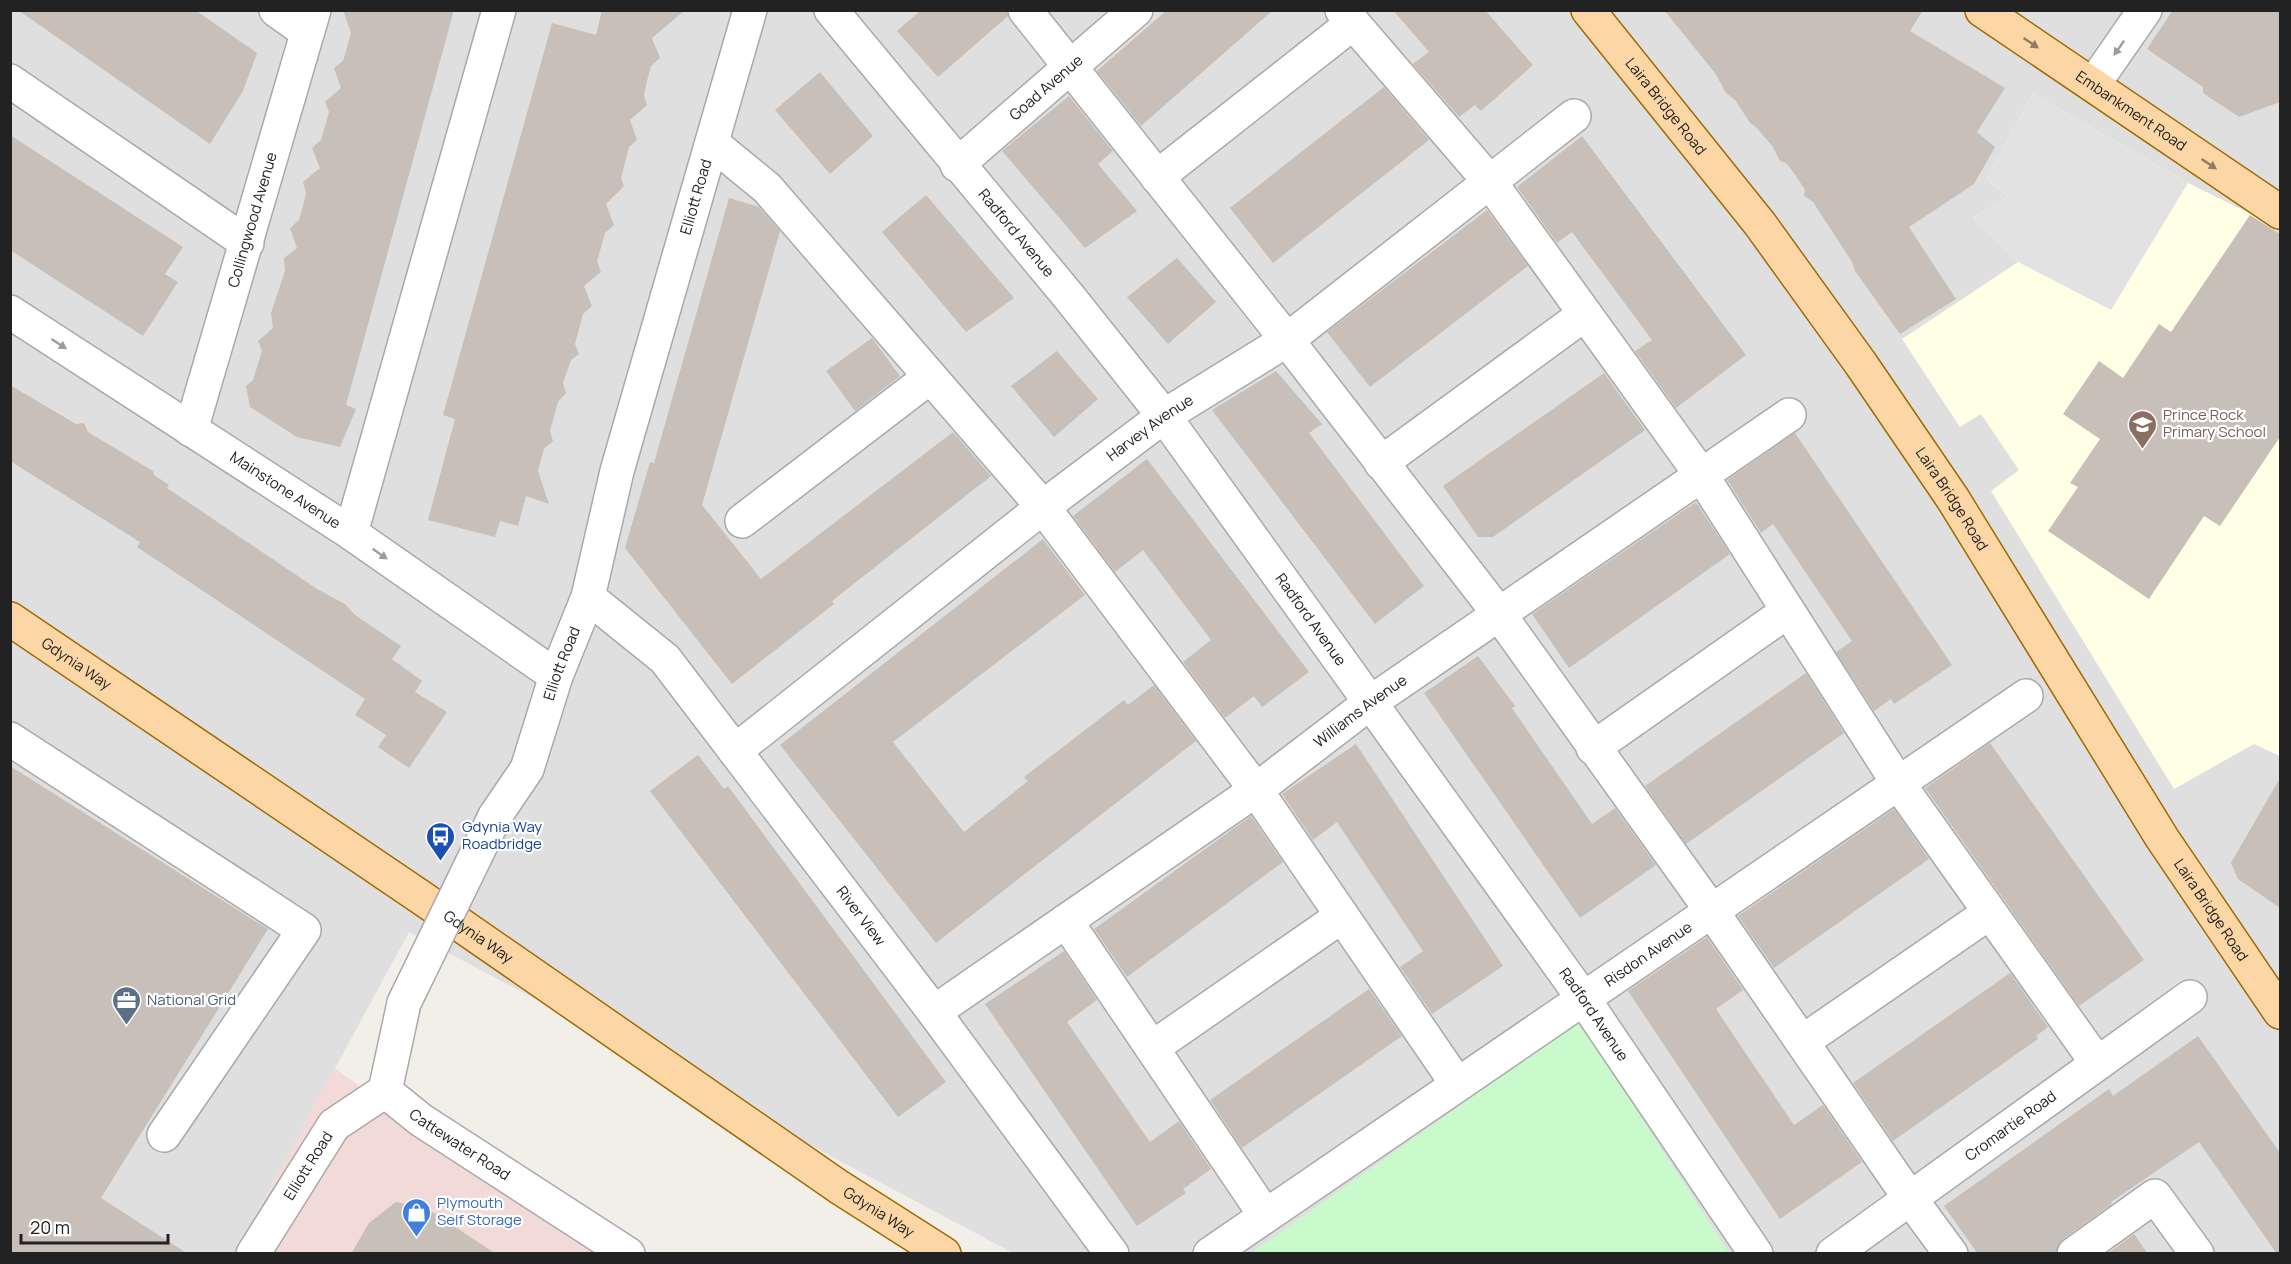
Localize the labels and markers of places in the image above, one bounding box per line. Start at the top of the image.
place label: Prince Rock Primary School [2163,404,2266,442]
school or university icon: Prince Rock Primary School [2126,408,2158,450]
place label: Gdynia Way Roadbridge [462,816,542,854]
bus stop icon: Gdynia Way Roadbridge [425,820,457,862]
office icon: National Grid [110,984,142,1026]
place label: National Grid [147,989,236,1010]
place label: Plymouth Self Storage [437,1192,522,1230]
shop icon: Plymouth Self Storage [400,1196,432,1238]

